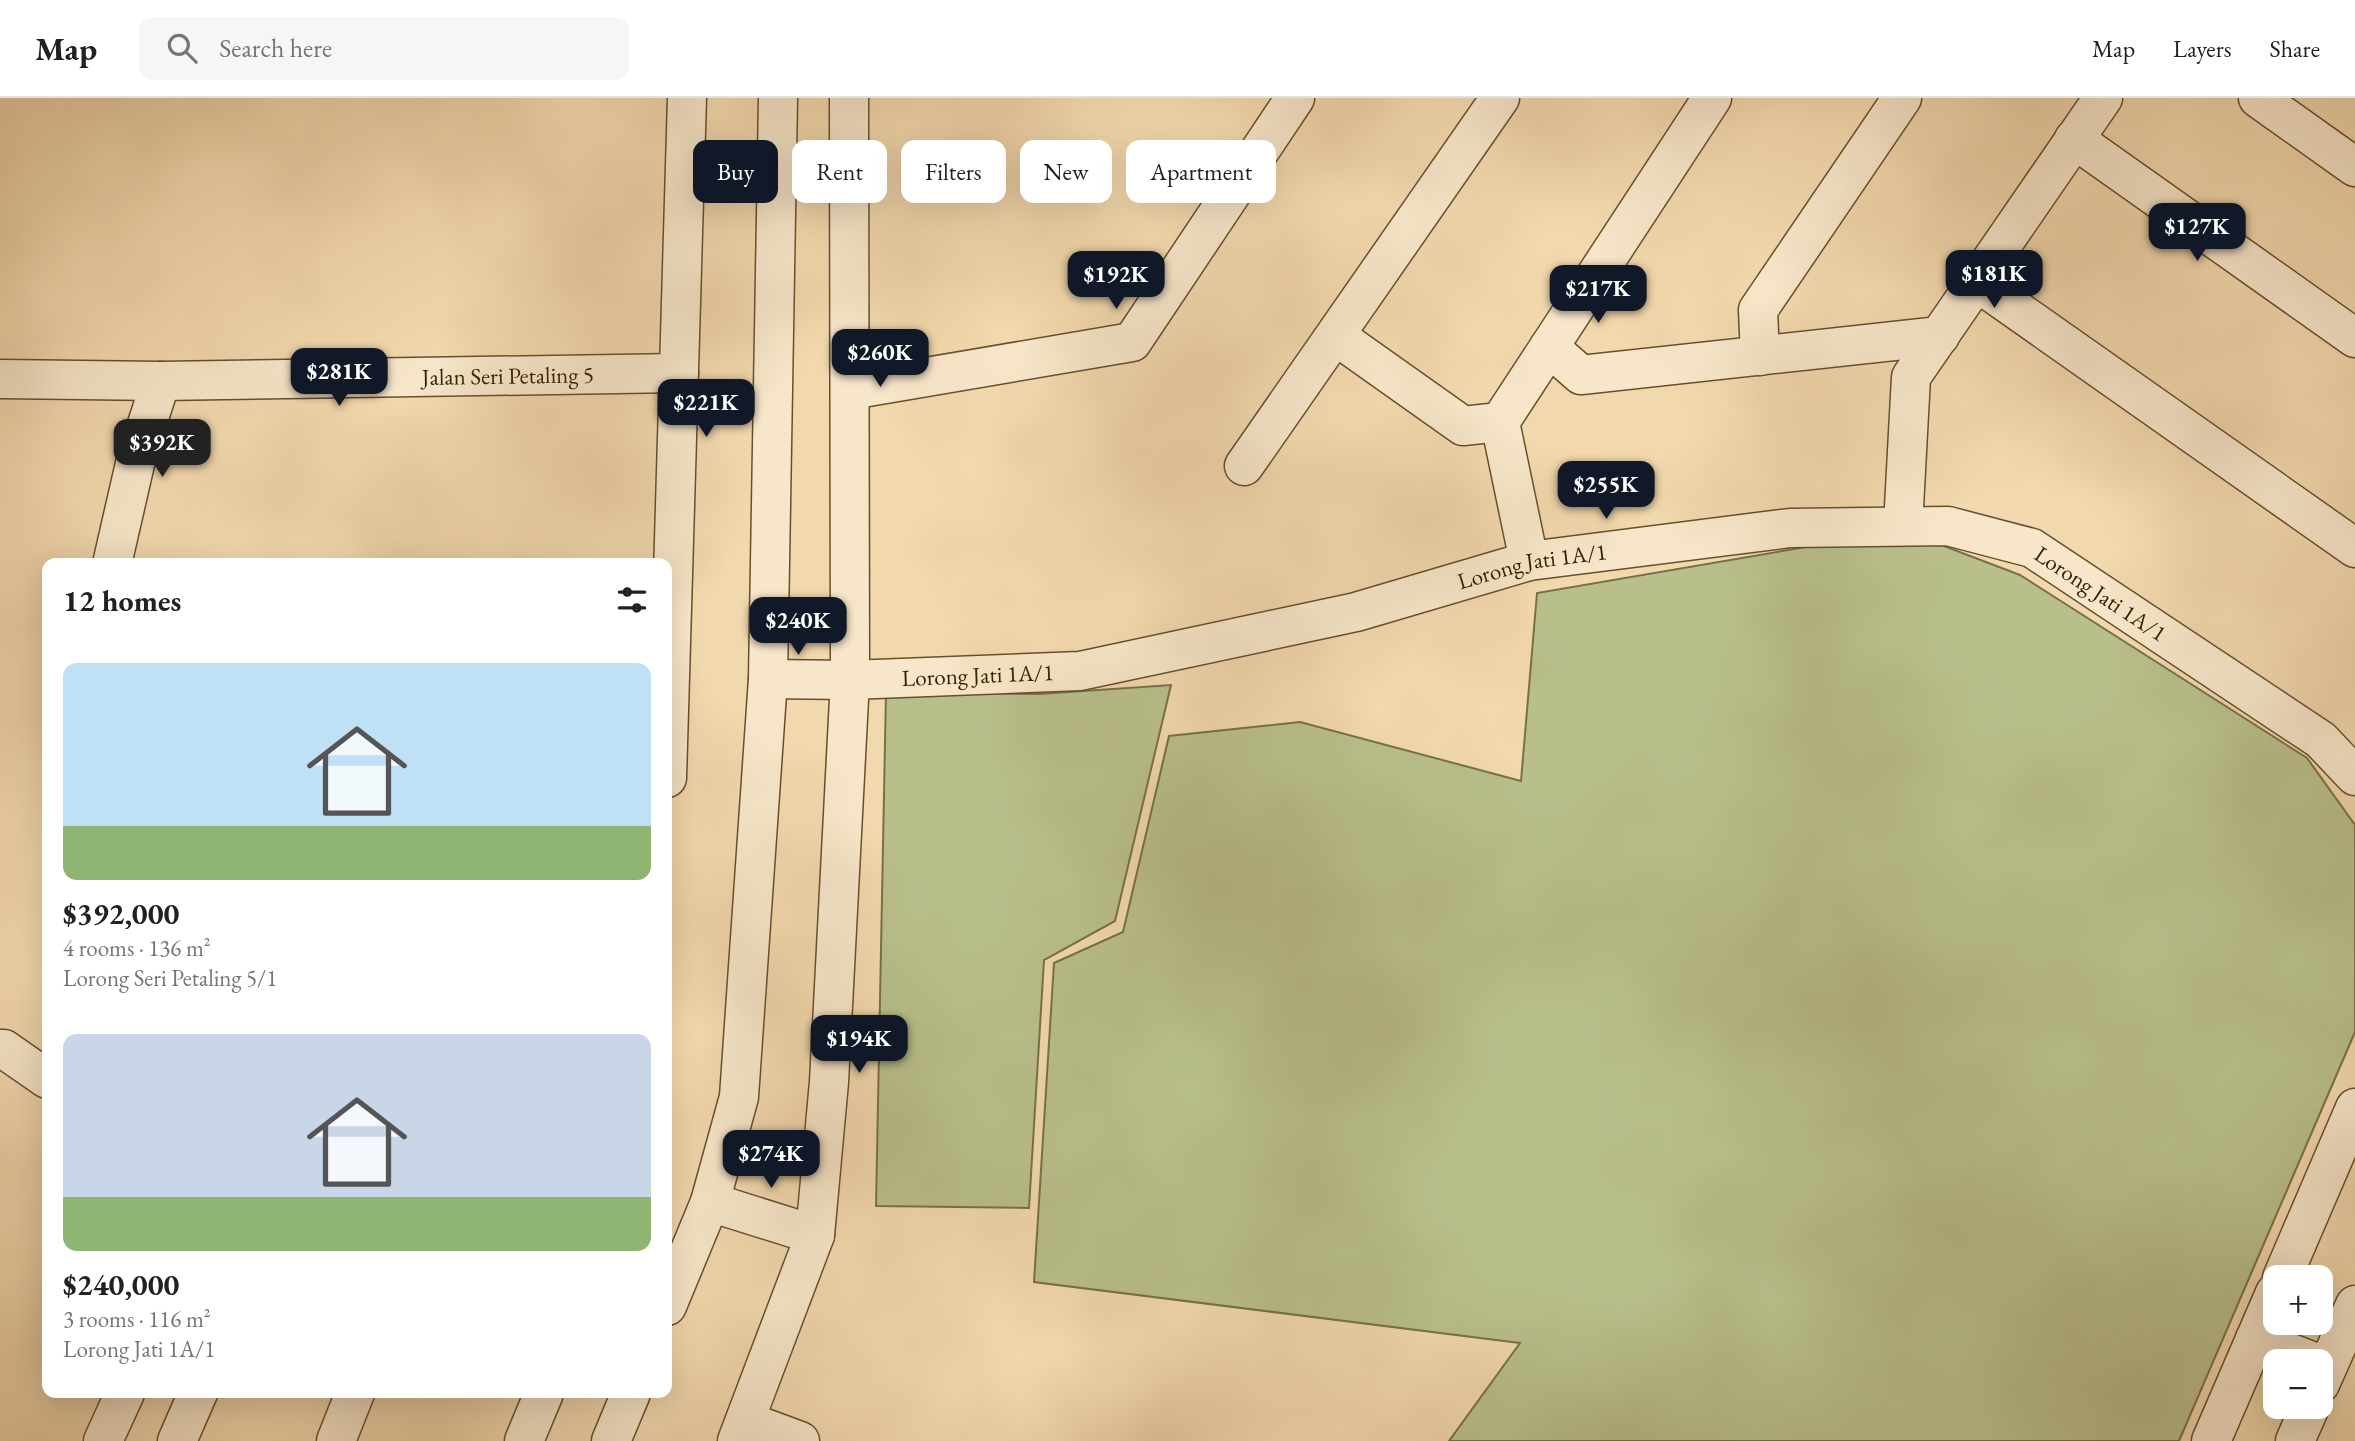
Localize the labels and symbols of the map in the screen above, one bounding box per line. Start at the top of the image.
pin: $127K [2148,204,2246,263]
pin: $181K [1945,250,2043,310]
pin: $192K [1067,252,1165,311]
pin: $217K [1549,266,1647,325]
pin: $260K [831,330,929,389]
pin: $281K [290,348,388,408]
street label: Jalan Seri Petaling 5 [420,359,594,392]
pin: $221K [657,380,755,439]
pin: $392K [113,420,211,479]
pin: $255K [1557,462,1655,521]
street label: Lorong Jati 1A/1 [1454,536,1609,596]
street label: Lorong Jati 1A/1 [2029,539,2172,648]
pin: $240K [749,598,847,657]
street label: Lorong Jati 1A/1 [901,657,1055,693]
pin: $194K [810,1016,908,1075]
pin: $274K [722,1130,820,1190]

